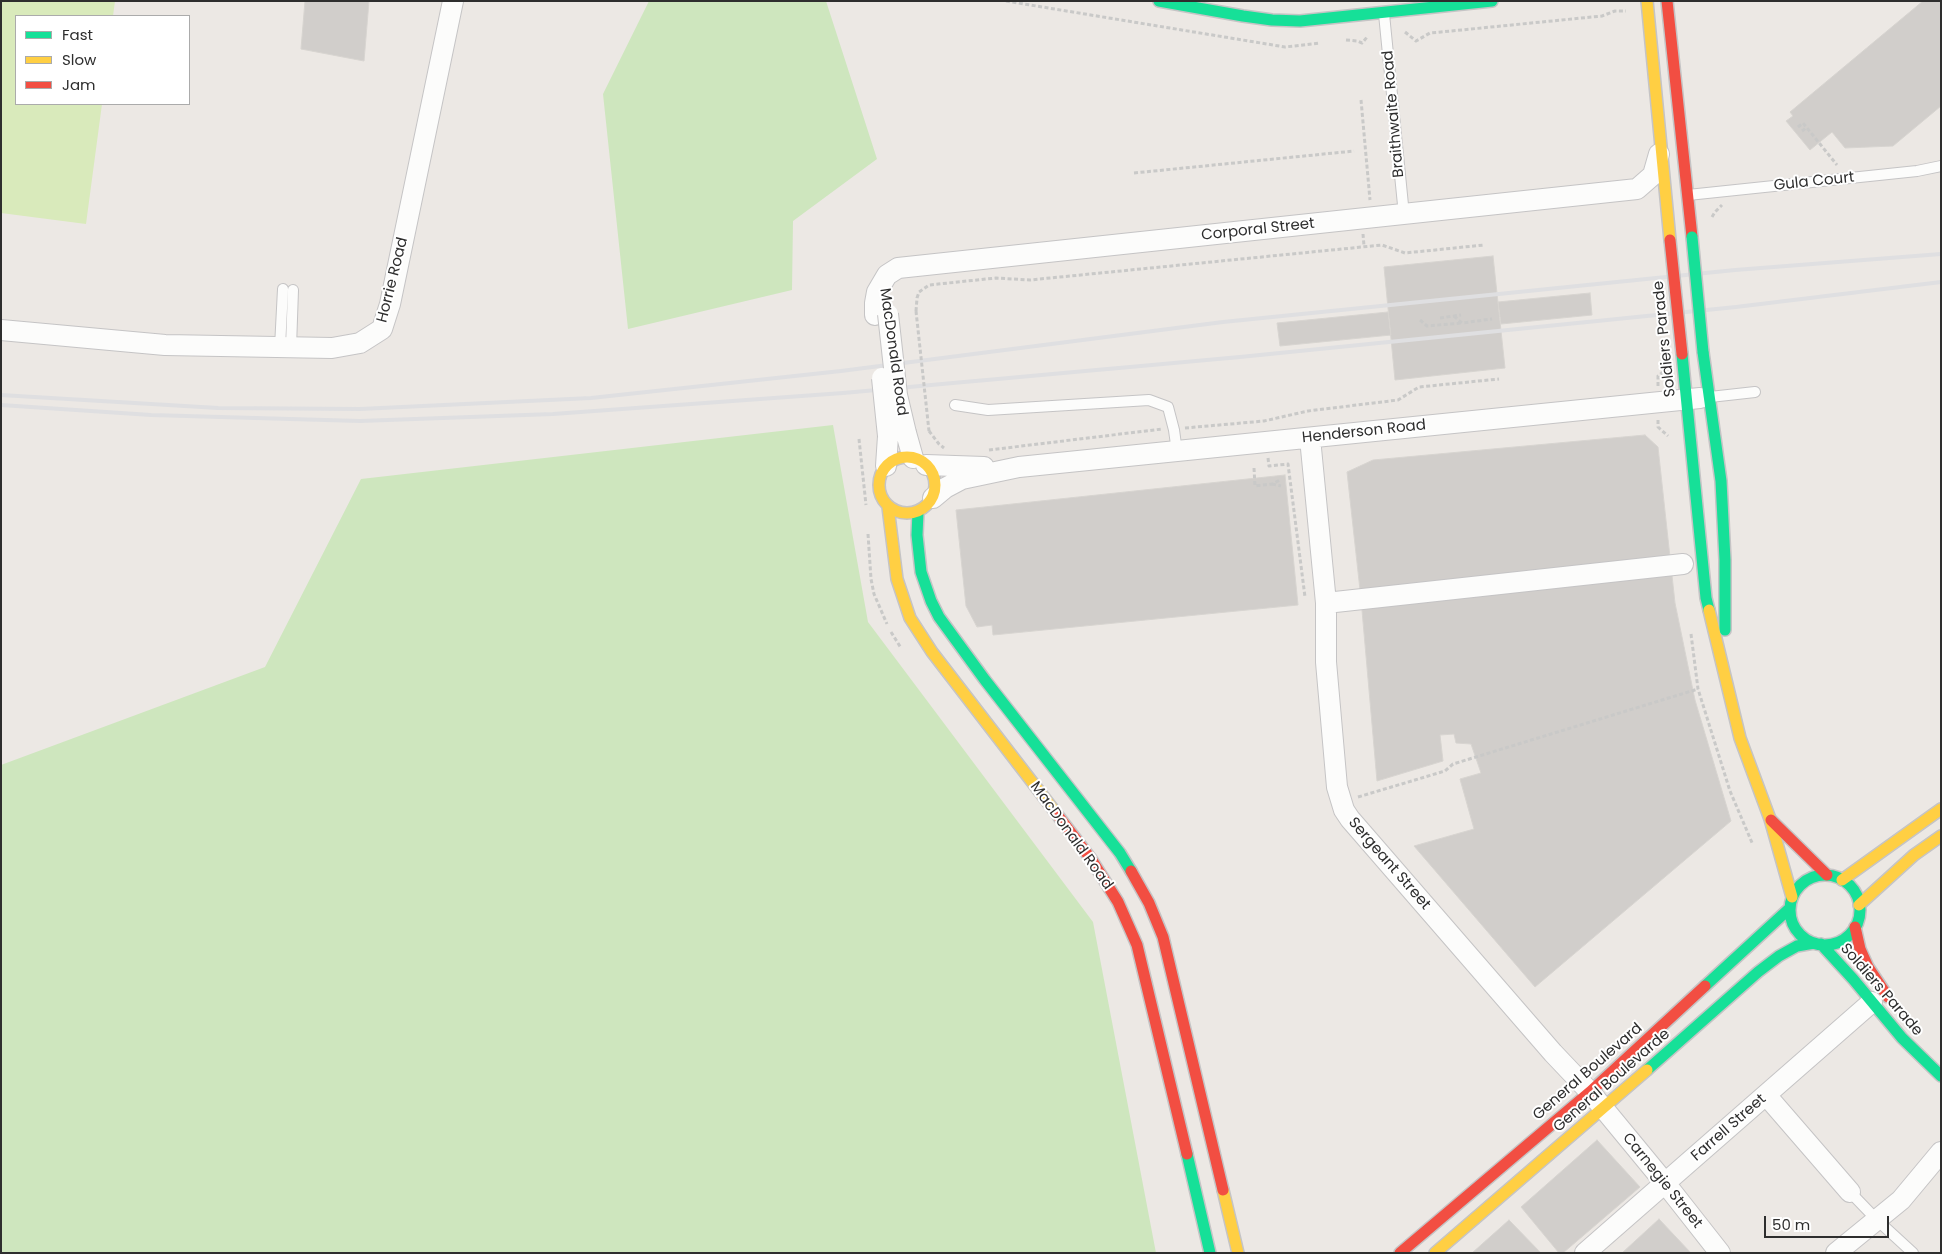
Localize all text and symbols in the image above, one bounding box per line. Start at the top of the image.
legend [15,15,190,105]
text: Fast [62,24,93,45]
text: Slow [62,49,96,70]
street label: Braithwaite Road [1379,50,1409,178]
text: Jam [62,74,96,95]
street label: Gula Court [1773,169,1855,195]
street label: Corporal Street [1200,215,1316,245]
street label: Horrie Road [374,236,412,324]
street label: Soldiers Parade [1650,280,1680,398]
street label: MacDonald Road [875,287,911,417]
street label: Henderson Road [1301,417,1427,447]
street label: MacDonald Road [1026,779,1116,893]
street label: Sergeant Street [1344,814,1434,914]
street label: Soldiers Parade [1836,940,1926,1040]
street label: General Boulevard [1530,1020,1646,1124]
street label: General Boulevarde [1550,1026,1674,1136]
street label: Farrell Street [1688,1091,1770,1165]
street label: Carnegie Street [1618,1130,1706,1232]
scale bar [1767,1206,1892,1238]
text: 50 m [1772,1214,1810,1235]

